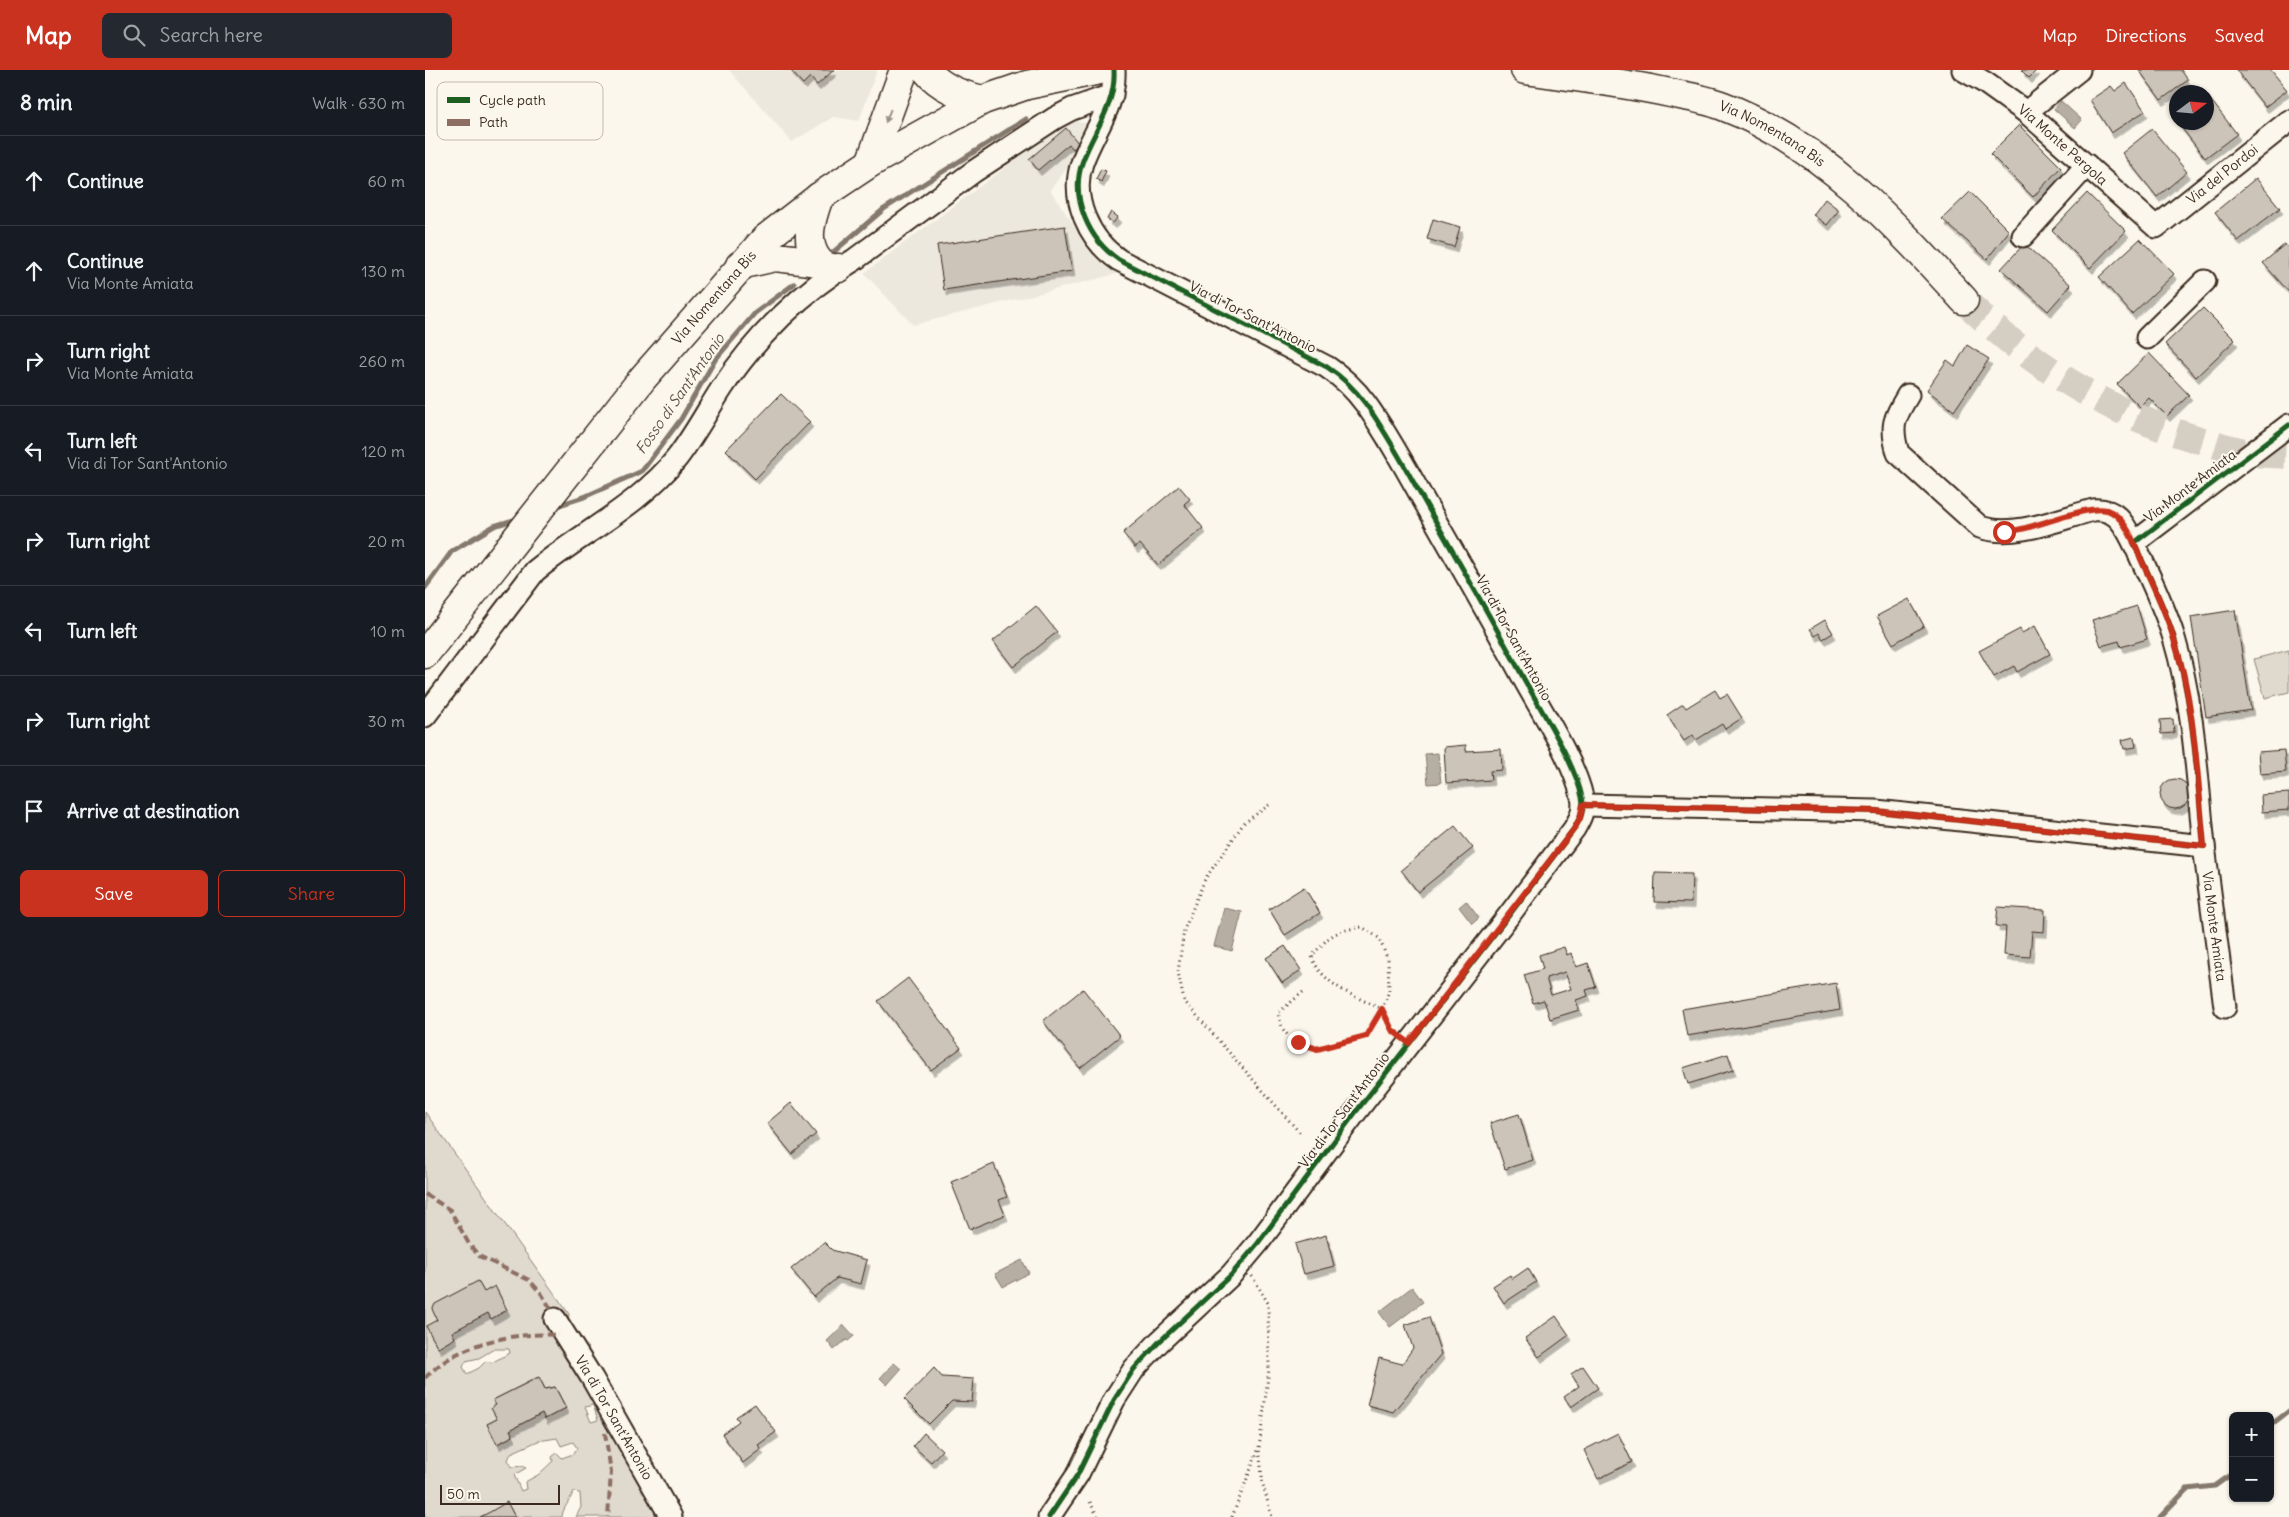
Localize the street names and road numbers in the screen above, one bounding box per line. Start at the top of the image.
street label: Via Nomentana Bis [1717,96,1829,170]
street label: Via Monte Pergola [2015,100,2111,189]
street label: Via del Pordoi [2183,140,2262,208]
street label: Via Nomentana Bis [668,247,760,348]
street label: Via di Tor Sant'Antonio [1186,277,1320,357]
street label: Via Monte Amiata [2140,445,2240,527]
street label: Via di Tor Sant'Antonio [1472,572,1556,704]
street label: Via Monte Amiata [2198,870,2231,982]
street label: Via di Tor Sant'Antonio [1295,1048,1394,1172]
street label: Via di Tor Sant'Antonio [571,1352,657,1483]

